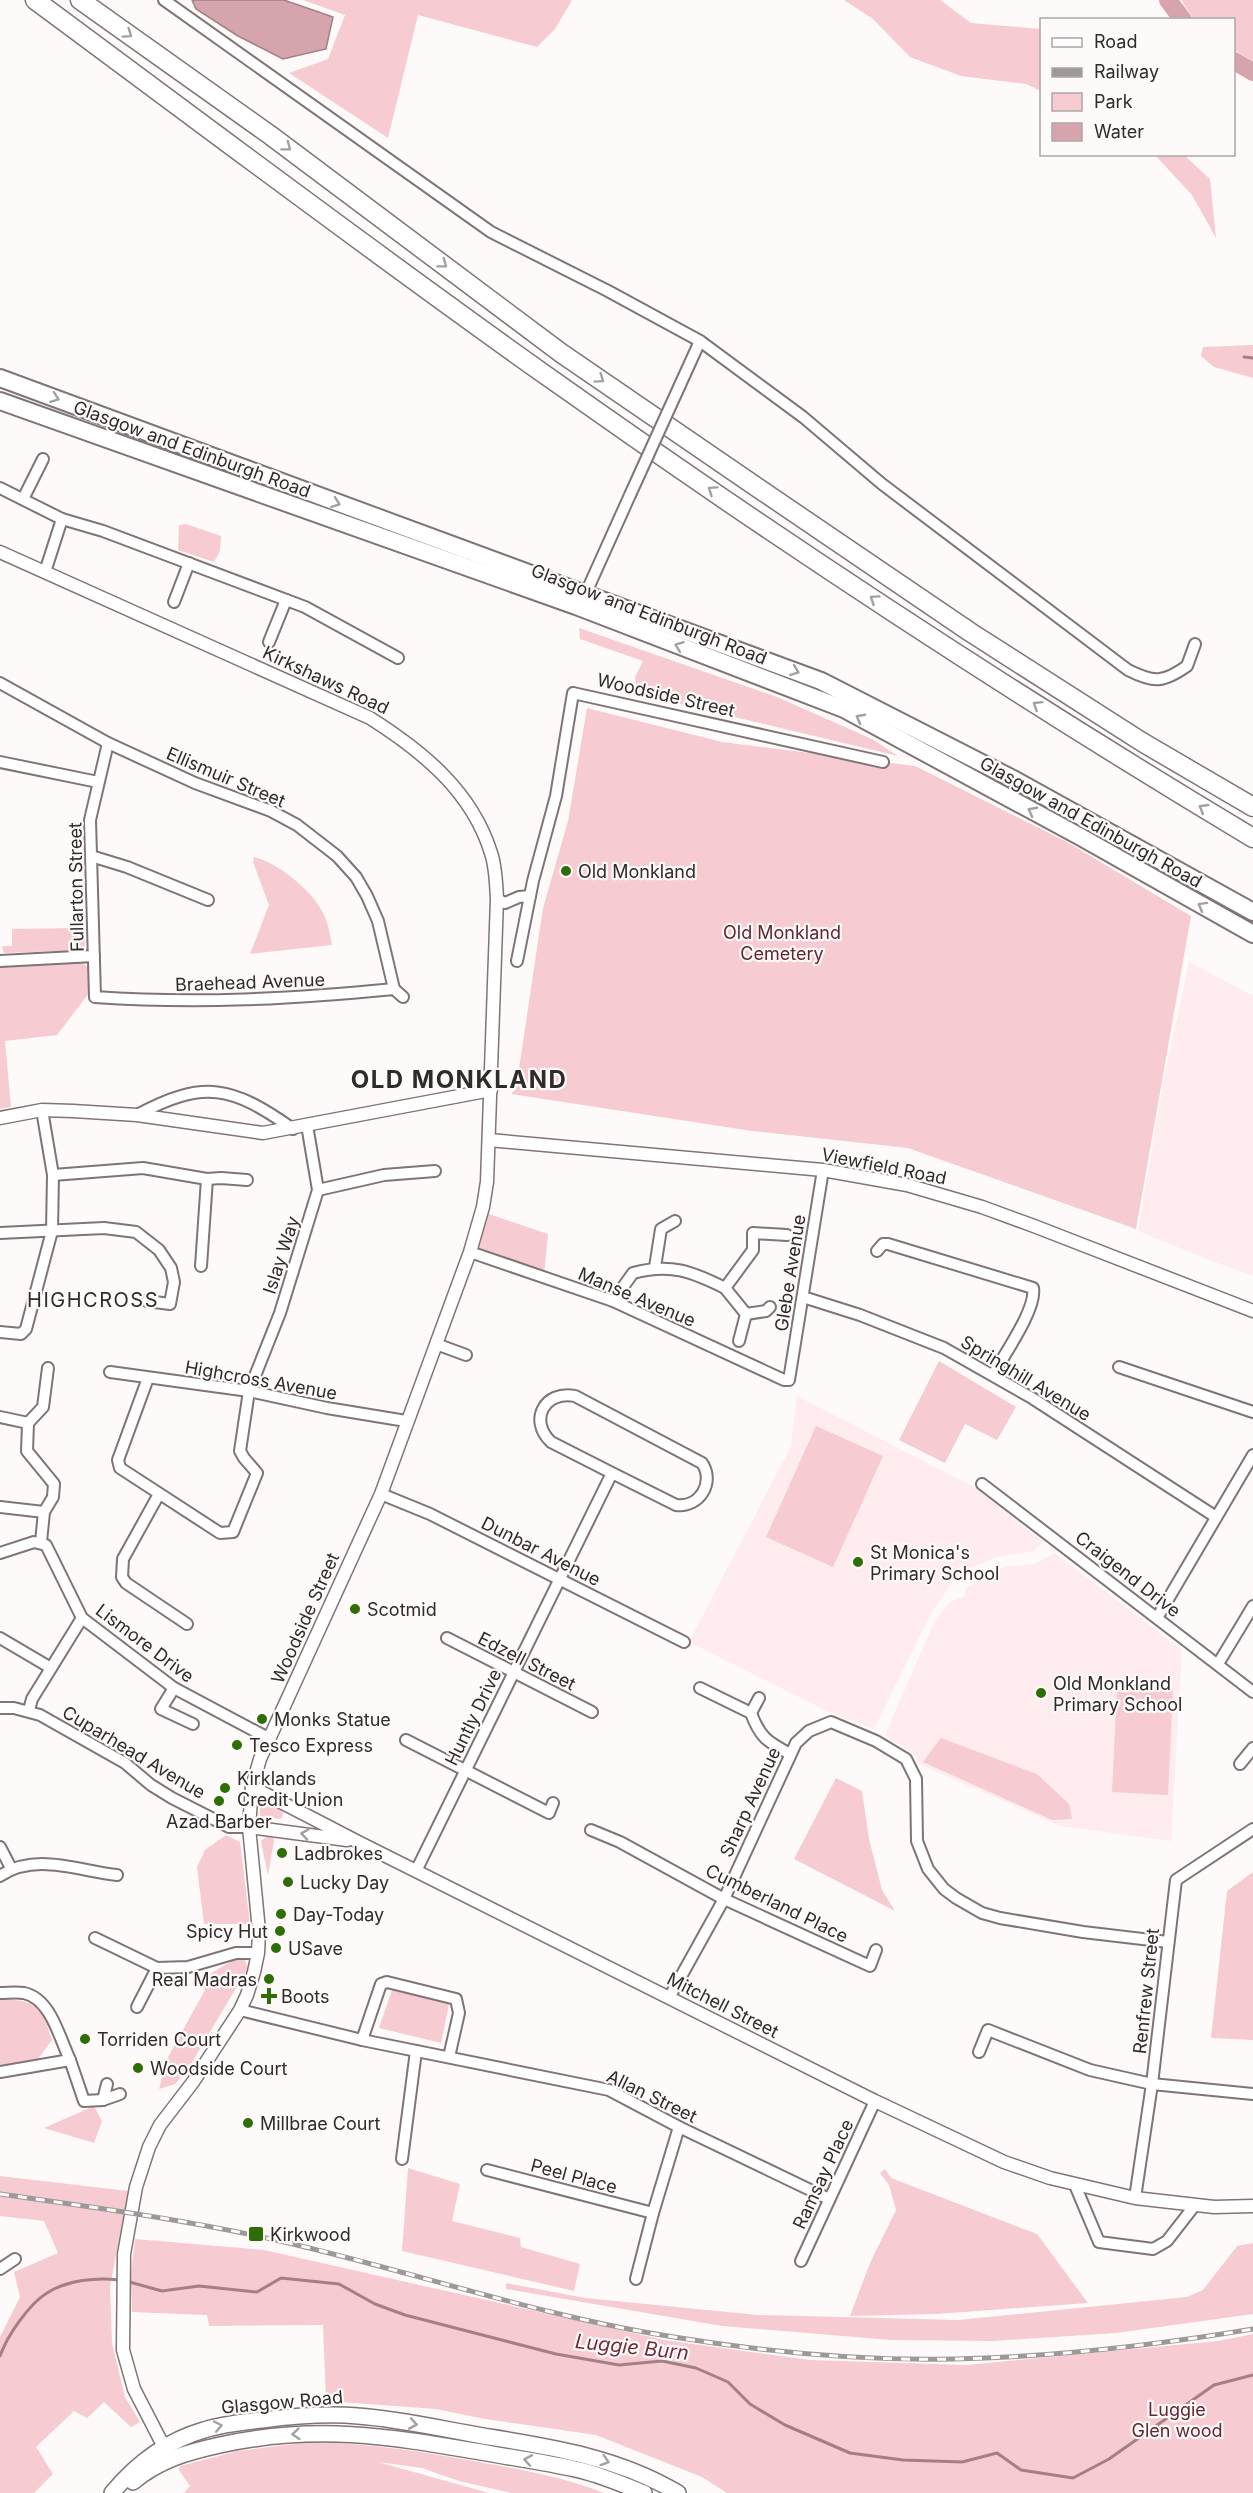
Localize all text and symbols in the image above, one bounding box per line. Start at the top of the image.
legend [1040,18,1235,156]
one-way arrow [122,27,133,38]
text: Road [1094,31,1137,52]
text: Railway [1094,61,1159,82]
text: Park [1094,91,1133,112]
text: Water [1094,121,1144,142]
one-way arrow [280,140,291,151]
one-way arrow [436,257,447,268]
one-way arrow [593,372,604,383]
one-way arrow [49,391,60,403]
street label: Glasgow and Edinburgh Road [71,396,313,502]
one-way arrow [707,486,718,497]
one-way arrow [330,495,341,508]
street label: Glasgow and Edinburgh Road [528,559,770,669]
one-way arrow [869,595,880,606]
one-way arrow [674,641,685,653]
street label: Kirkshaws Road [260,642,392,718]
one-way arrow [789,664,800,677]
street label: Woodside Street [595,669,737,721]
one-way arrow [1033,701,1044,712]
one-way arrow [856,714,866,725]
street label: Ellismuir Street [164,743,289,811]
street label: Glasgow and Edinburgh Road [976,752,1206,892]
one-way arrow [1199,803,1209,815]
one-way arrow [1028,807,1038,818]
street label: Fullarton Street [64,822,88,952]
place label: Old Monkland [578,861,696,882]
marker: Old Monkland [559,864,573,878]
one-way arrow [1198,901,1208,913]
park label: Old Monkland Cemetery [723,922,841,964]
street label: Braehead Avenue [175,969,325,995]
district label: OLD MONKLAND [351,1065,567,1094]
street label: Viewfield Road [820,1144,948,1188]
street label: Islay Way [259,1213,303,1297]
street label: Glebe Avenue [770,1213,810,1333]
street label: Manse Avenue [575,1263,699,1331]
district label: HIGHCROSS [27,1288,159,1312]
street label: Springhill Avenue [957,1331,1095,1425]
street label: Highcross Avenue [183,1356,339,1404]
street label: Dunbar Avenue [478,1512,604,1590]
street label: Craigend Drive [1071,1527,1185,1621]
place label: St Monica's Primary School [870,1542,999,1584]
street label: Woodside Street [267,1549,343,1687]
marker: St Monica's Primary School [851,1555,865,1569]
street label: Lismore Drive [92,1599,198,1687]
place label: Scotmid [367,1599,437,1620]
marker: Scotmid [348,1602,362,1616]
street label: Edzell Street [475,1627,579,1695]
street label: Huntly Drive [441,1665,505,1769]
place label: Old Monkland Primary School [1053,1673,1182,1715]
marker: Old Monkland Primary School [1034,1686,1048,1700]
street label: Cuparhead Avenue [59,1701,209,1803]
place label: Monks Statue [274,1709,391,1730]
marker: Monks Statue [255,1712,269,1726]
place label: Tesco Express [249,1735,373,1756]
marker: Tesco Express [230,1738,244,1752]
street label: Sharp Avenue [715,1744,785,1860]
place label: Kirklands Credit Union [237,1768,343,1810]
marker: Kirklands Credit Union [218,1781,232,1795]
marker: Azad Barber [212,1794,226,1808]
place label: Azad Barber [166,1811,272,1832]
one-way arrow [300,1828,309,1840]
place label: Ladbrokes [294,1843,383,1864]
marker: Ladbrokes [275,1846,289,1860]
street label: Cumberland Place [702,1859,852,1947]
place label: Lucky Day [300,1872,389,1893]
marker: Lucky Day [281,1875,295,1889]
place label: Day-Today [293,1904,384,1925]
marker: Day-Today [274,1907,288,1921]
place label: Spicy Hut [186,1921,268,1942]
marker: Spicy Hut [273,1924,287,1938]
street label: Renfrew Street [1129,1927,1163,2055]
place label: USave [288,1938,343,1959]
marker: USave [269,1941,283,1955]
street label: Mitchell Street [664,1968,782,2042]
place label: Real Madras [152,1969,257,1990]
marker: Real Madras [262,1972,276,1986]
place label: Boots [281,1986,330,2007]
marker: Boots [262,1989,276,2003]
place label: Torriden Court [97,2029,221,2050]
marker: Torriden Court [78,2032,92,2046]
place label: Woodside Court [150,2058,288,2079]
marker: Woodside Court [131,2061,145,2075]
street label: Allan Street [603,2065,701,2127]
place label: Millbrae Court [260,2113,380,2134]
marker: Millbrae Court [241,2116,255,2130]
street label: Ramsay Place [788,2116,858,2232]
street label: Peel Place [529,2154,619,2198]
place label: Kirkwood [270,2224,351,2245]
marker: Kirkwood [247,2225,265,2243]
water label: Luggie Burn [574,2329,690,2365]
street label: Glasgow Road [220,2386,344,2418]
park label: Luggie Glen wood [1132,2399,1223,2441]
one-way arrow [408,2417,418,2430]
one-way arrow [213,2421,223,2434]
one-way arrow [292,2427,301,2440]
one-way arrow [523,2454,533,2467]
one-way arrow [599,2454,610,2466]

